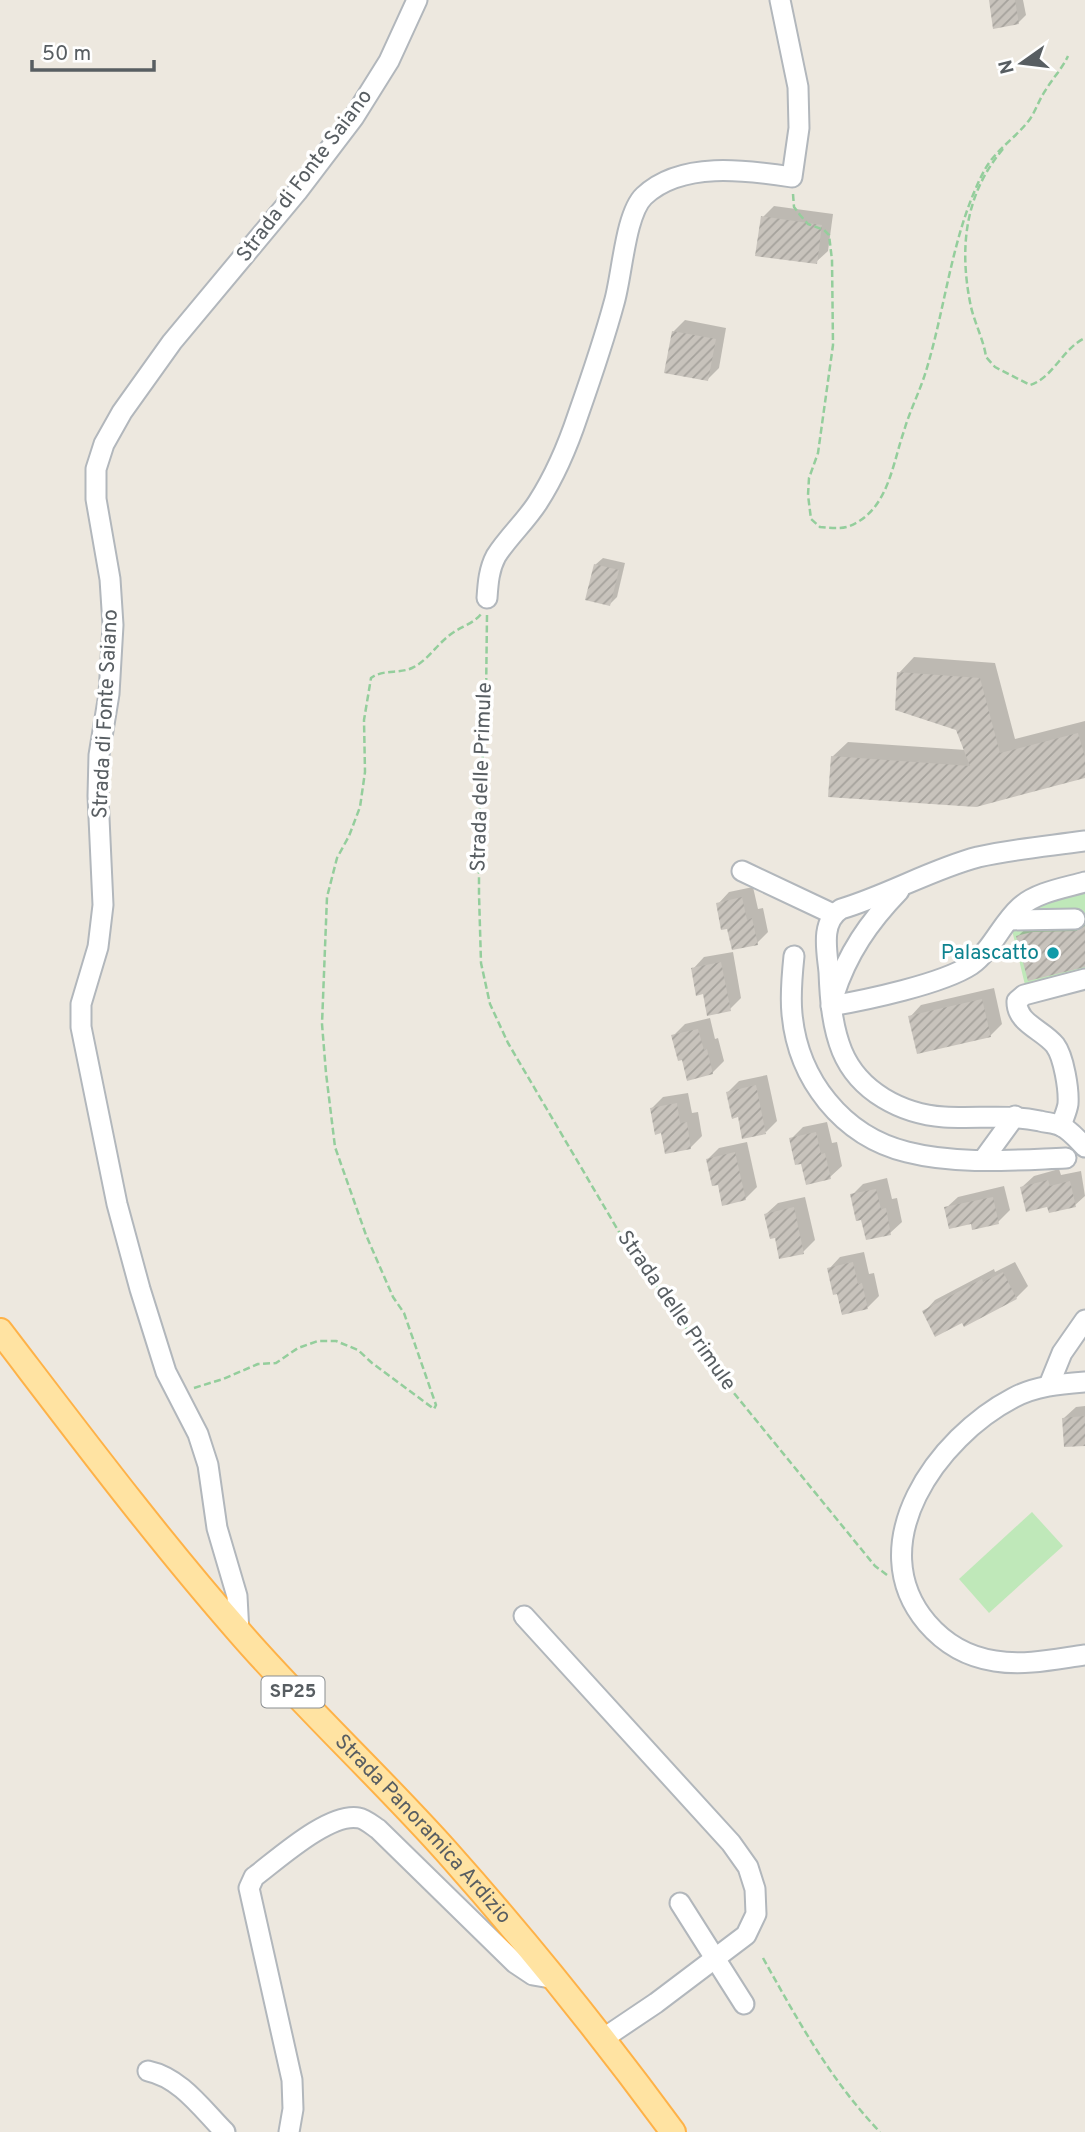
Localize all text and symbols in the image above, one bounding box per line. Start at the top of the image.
scale bar [32,28,154,72]
north arrow [987,28,1057,98]
text: 50 m [42,41,91,68]
text: N [994,57,1021,76]
street label: Strada di Fonte Saiano [231,84,379,268]
street label: Strada di Fonte Saiano [87,609,125,819]
street label: Strada delle Primule [465,682,499,872]
place label: Palascatto [941,940,1039,967]
marker: Palascatto [1045,945,1061,961]
street label: Strada delle Primule [611,1226,741,1396]
road number: SP25 [262,1676,324,1708]
street label: Strada Panoramica Ardizio [329,1729,517,1930]

